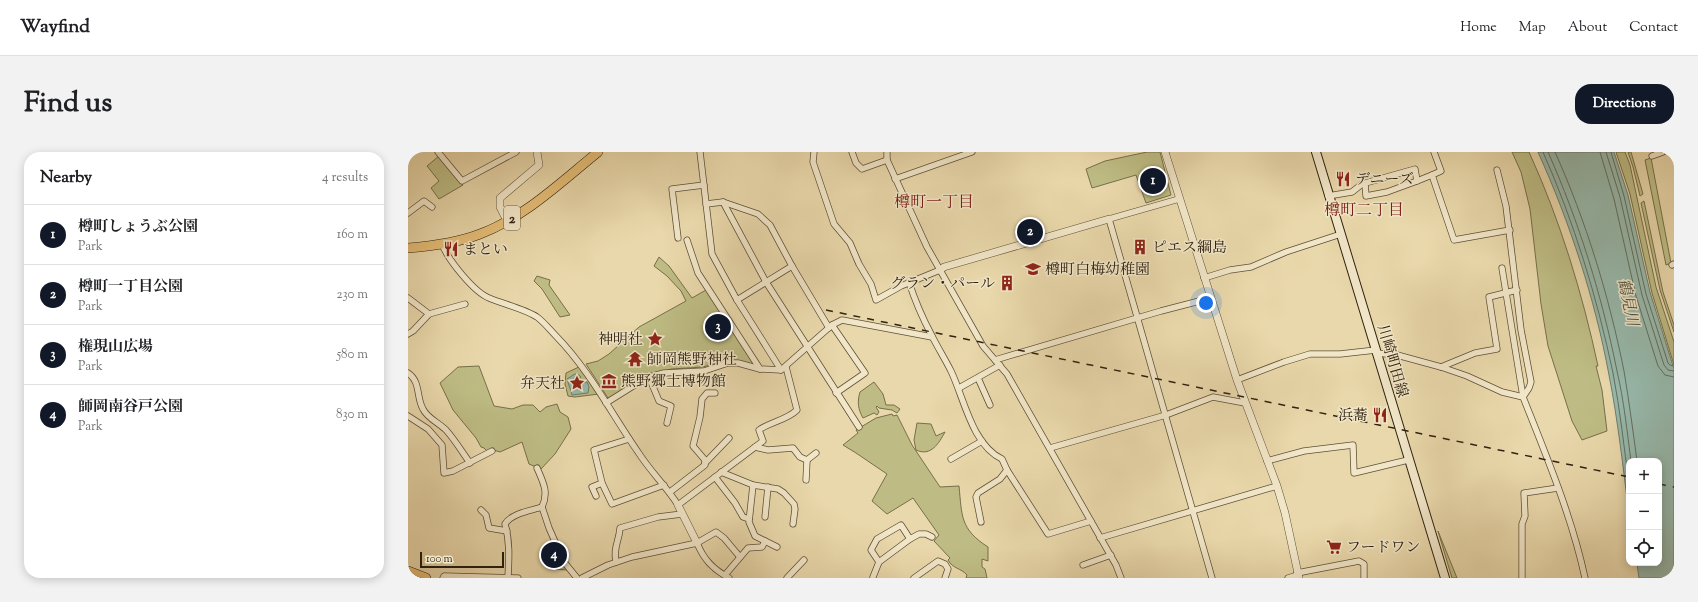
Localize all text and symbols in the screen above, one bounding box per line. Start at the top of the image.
text: Wayfind [20,14,90,41]
text: Home [1460,18,1497,38]
text: Map [1519,18,1546,38]
text: About [1568,18,1607,38]
text: Contact [1629,18,1678,38]
text: Find us [24,84,112,124]
button: Directions [1575,84,1674,124]
text: Nearby [40,166,92,190]
pin: 1 [1140,166,1166,196]
text: 4 results [322,169,368,187]
restaurant icon: デニーズ [1334,170,1352,188]
place label: デニーズ [1355,170,1414,191]
district label: 樽町一丁目 [894,192,974,215]
district label: 樽町二丁目 [1324,200,1404,223]
road number: 2 [504,206,520,230]
text: 樽町しょうぶ公園 [78,217,198,238]
pin: 2 [1017,217,1043,247]
text: 1 [51,226,55,244]
text: 160 m [337,226,368,244]
text: Park [78,238,103,256]
building icon: ピエス綱島 [1131,238,1149,256]
place label: ピエス綱島 [1152,238,1227,259]
restaurant icon: まとい [442,240,460,258]
place label: まとい [463,240,508,261]
school or university icon: 樽町白梅幼稚園 [1024,260,1042,278]
place label: 樽町白梅幼稚園 [1045,260,1150,281]
place label: グラン・パール [890,274,995,295]
building icon: グラン・パール [998,274,1016,292]
text: 樽町一丁目公園 [78,277,183,298]
water label: 鶴見川 [1610,277,1643,330]
text: 2 [50,286,56,304]
text: 230 m [336,286,368,304]
your location [1196,293,1216,313]
text: Park [78,298,103,316]
pin: 3 [705,312,731,342]
street label: 川崎町田線 [1371,322,1412,400]
place label: 神明社 [598,330,643,351]
place icon: 神明社 [646,330,664,348]
text: 権現山広場 [78,337,153,358]
text: 3 [50,346,56,364]
text: 580 m [337,346,368,364]
temple icon: 師岡熊野神社 [626,350,644,368]
place label: 師岡熊野神社 [647,350,737,371]
text: Park [78,358,103,376]
museum icon: 熊野郷土博物館 [600,372,618,390]
place label: 熊野郷土博物館 [621,372,726,393]
place label: 弁天社 [520,374,565,395]
place icon: 弁天社 [568,374,586,392]
text: 師岡南谷戸公園 [78,397,183,418]
text: 4 [50,406,56,424]
text: 830 m [336,406,368,424]
place label: 浜蕎 [1338,406,1368,427]
restaurant icon: 浜蕎 [1371,406,1389,424]
text: Park [78,418,103,436]
map controls [1626,458,1662,566]
button: + [1626,458,1662,494]
button: − [1626,494,1662,530]
button: locate [1626,530,1662,566]
supermarket icon: フードワン [1325,538,1343,556]
place label: フードワン [1346,538,1421,559]
pin: 4 [541,540,567,570]
scale bar [420,550,504,569]
text: 100 m [426,551,453,567]

